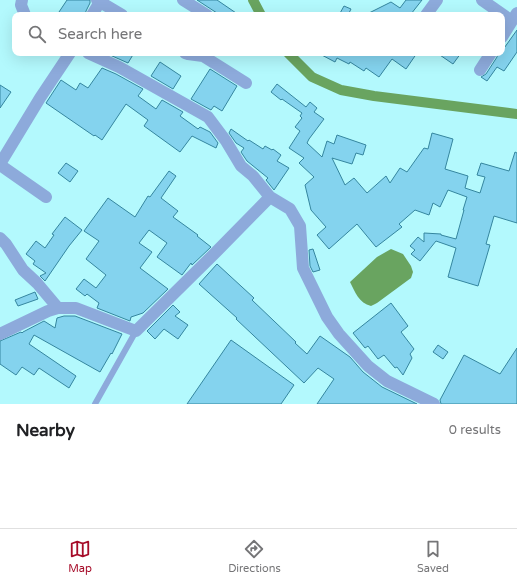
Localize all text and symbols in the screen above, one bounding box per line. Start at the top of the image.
search box [12,12,505,56]
icon: search [26,23,48,45]
text: Search here [58,25,142,43]
text: Nearby [16,420,75,441]
text: 0 results [449,422,501,438]
tab: Map [68,538,92,575]
tab: Directions [228,538,281,575]
tab: Saved [417,538,449,575]

